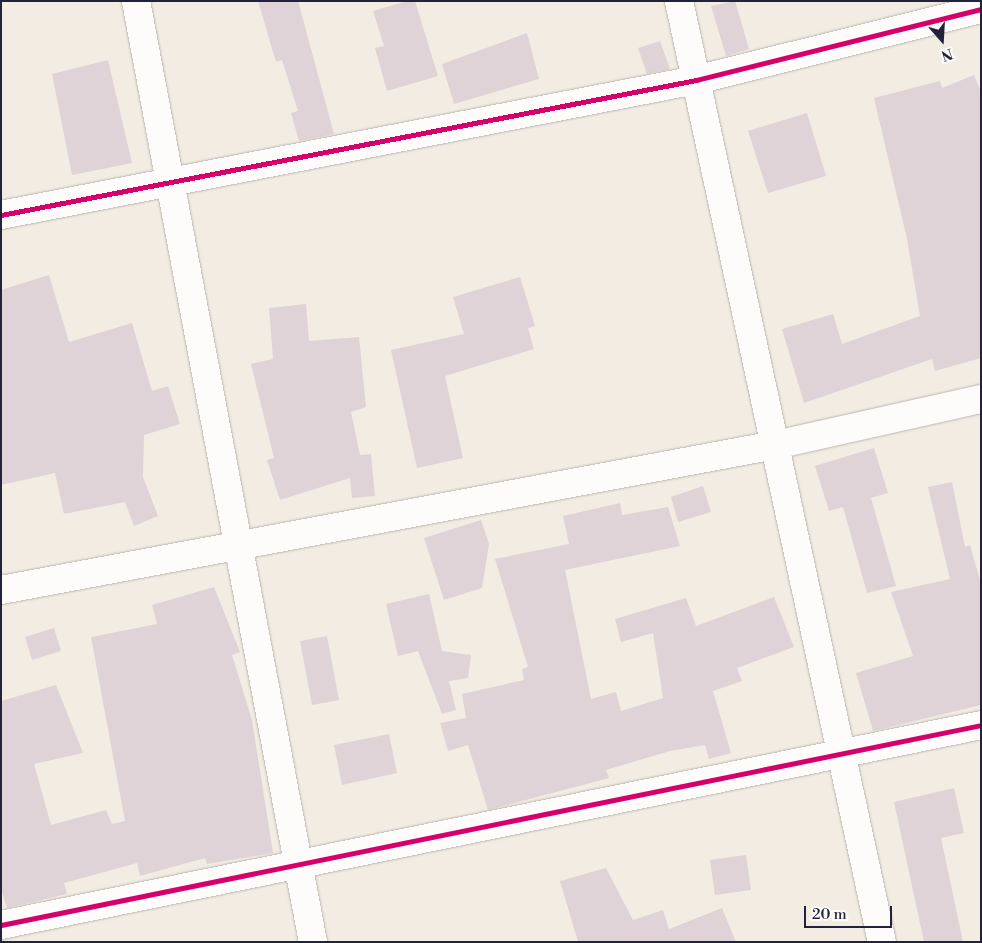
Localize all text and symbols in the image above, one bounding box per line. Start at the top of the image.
north arrow [917,15,967,65]
text: N [939,44,955,64]
scale bar [807,896,894,928]
text: 20 m [812,905,847,924]

